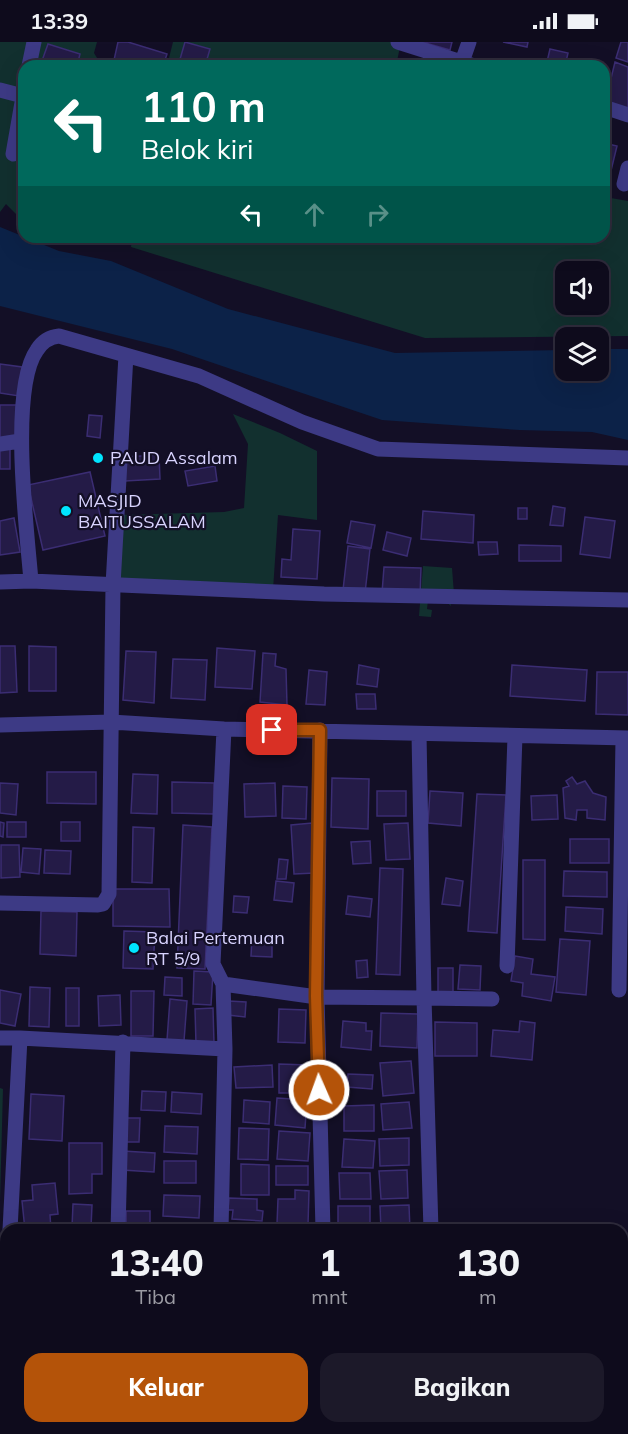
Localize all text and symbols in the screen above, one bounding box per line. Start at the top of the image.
text: 13:39 [30,7,88,35]
text: 110 m [141,80,266,133]
icon: left [42,84,120,162]
text: Belok kiri [141,132,253,166]
icon: left [235,198,268,231]
icon: ahead [298,198,331,231]
icon: right [361,198,394,231]
map controls [555,261,609,381]
button: sound [555,261,609,315]
button: layers [555,327,609,381]
place label: PAUD Assalam [110,446,238,469]
marker: PAUD Assalam [91,451,105,465]
place label: MASJID BAITUSSALAM [78,489,206,533]
marker: MASJID BAITUSSALAM [59,504,73,518]
pin [246,704,297,755]
icon: arrive [255,713,288,746]
place label: Balai Pertemuan RT 5/9 [146,926,285,970]
marker: Balai Pertemuan RT 5/9 [127,941,141,955]
position arrow [287,1058,351,1122]
text: 13:40 [108,1240,204,1285]
text: 1 [319,1240,340,1285]
text: 130 [455,1240,520,1285]
text: Tiba [135,1284,176,1309]
text: mnt [311,1284,348,1309]
text: m [479,1284,497,1309]
button: Keluar [24,1353,308,1422]
button: Bagikan [320,1353,604,1422]

